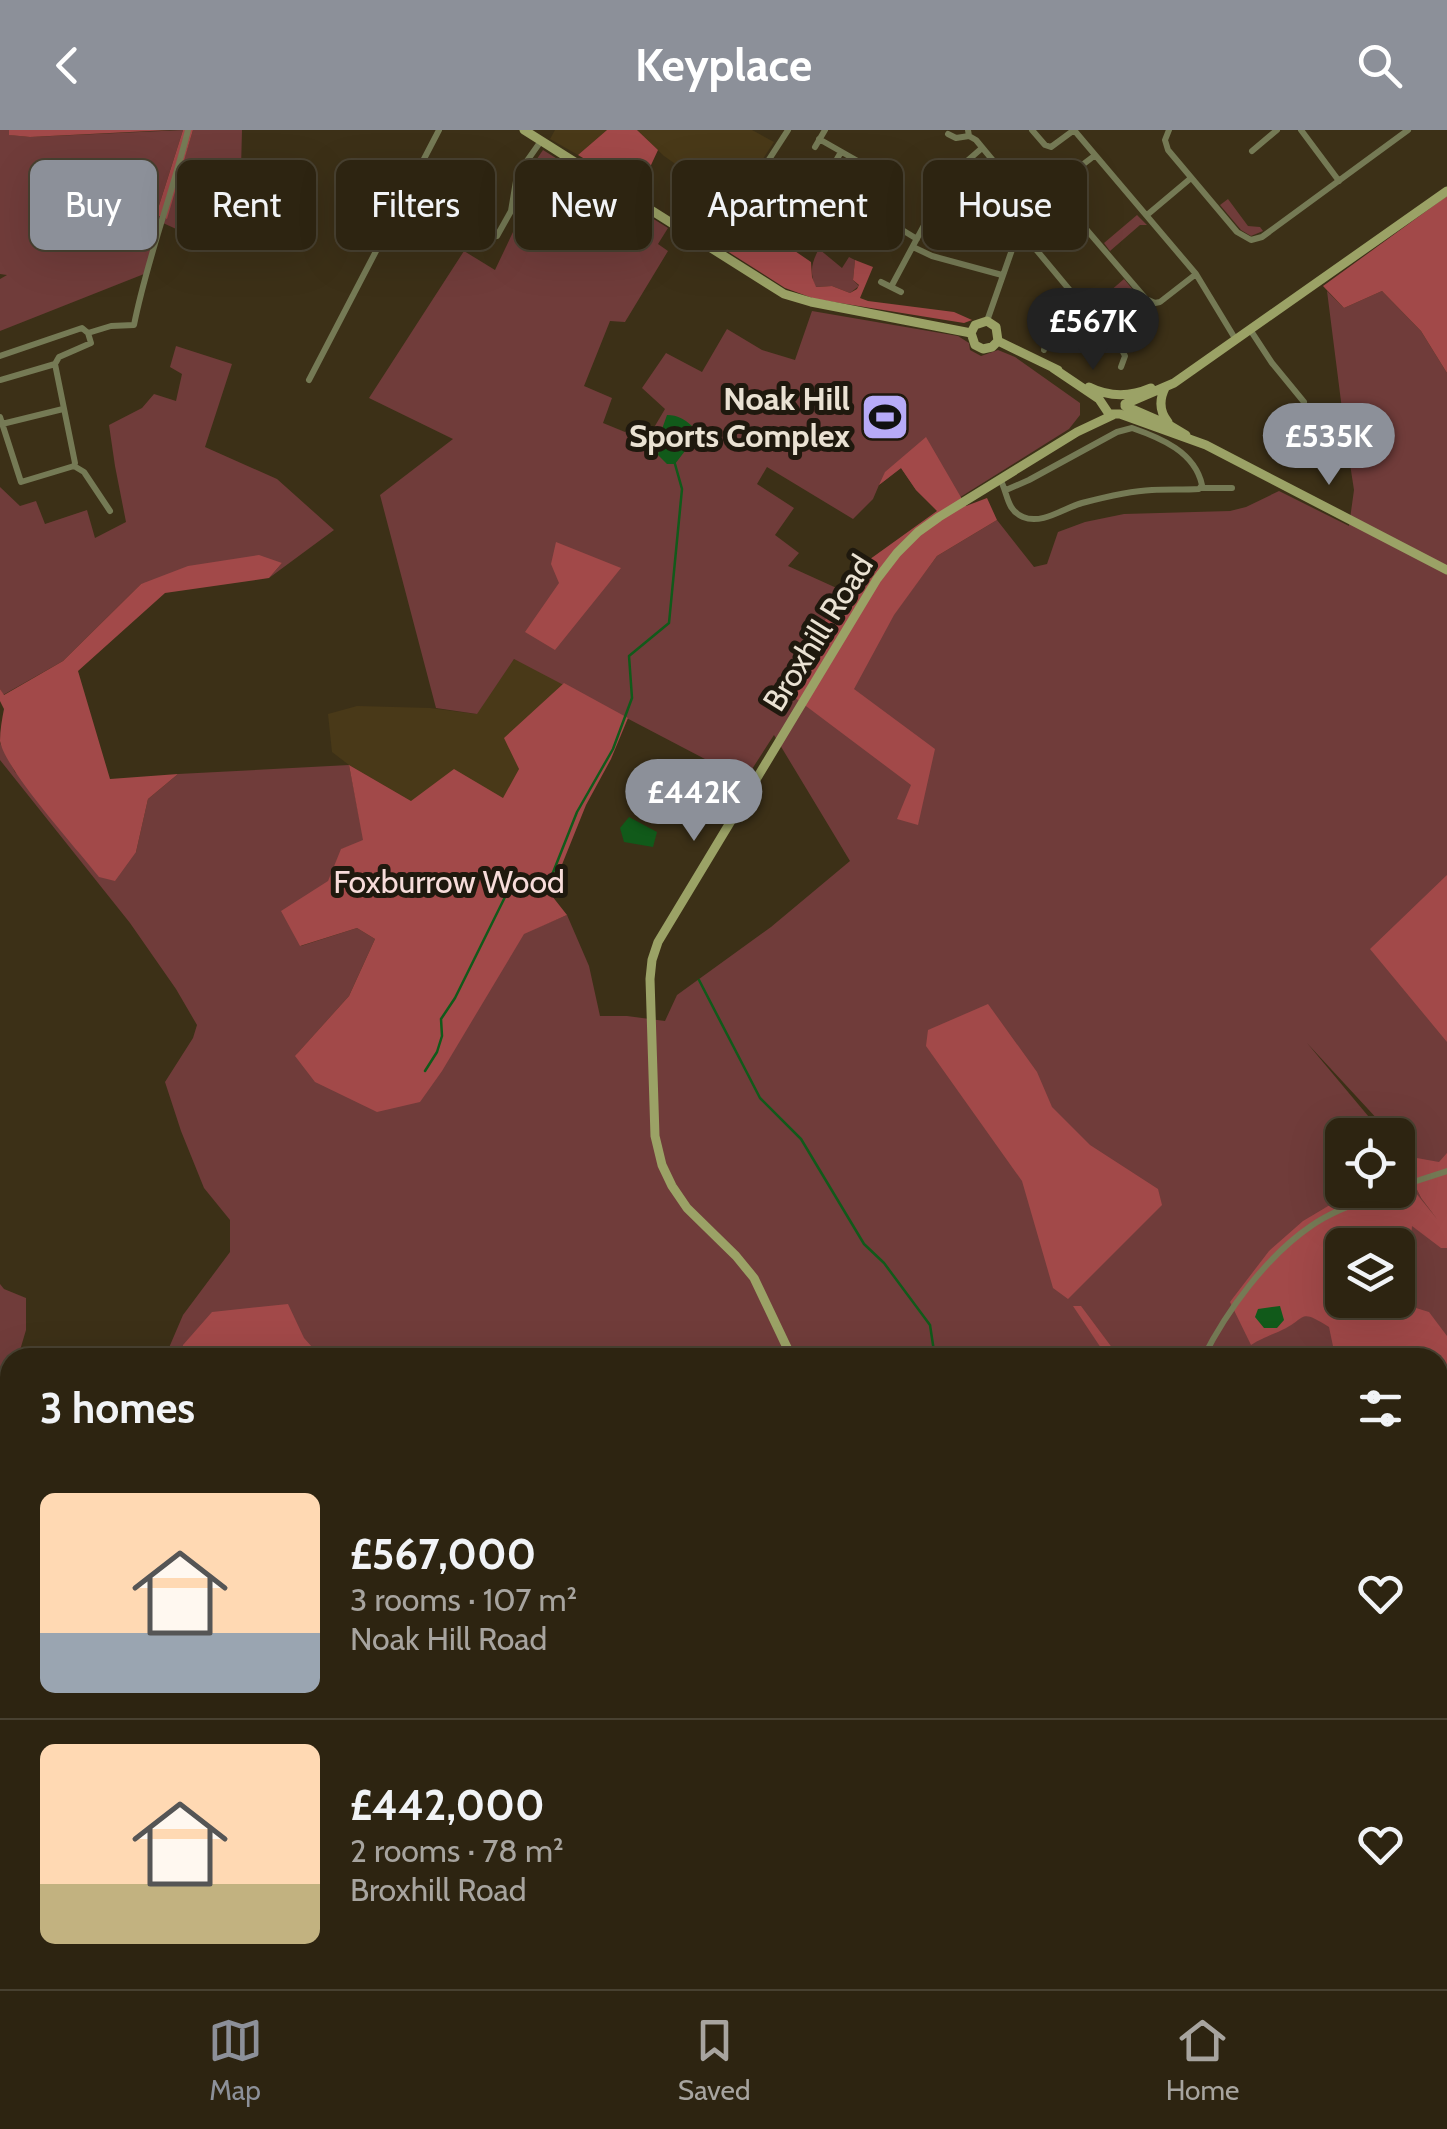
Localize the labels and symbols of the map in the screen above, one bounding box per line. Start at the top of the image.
pin: £567K [1023,288,1163,373]
place label: Noak Hill Sports Complex [629,379,850,455]
sports icon: Noak Hill Sports Complex [859,391,911,443]
pin: £535K [1259,403,1399,488]
street label: Broxhill Road [754,548,881,718]
pin: £442K [624,759,764,844]
park label: Foxburrow Wood [333,862,565,901]

